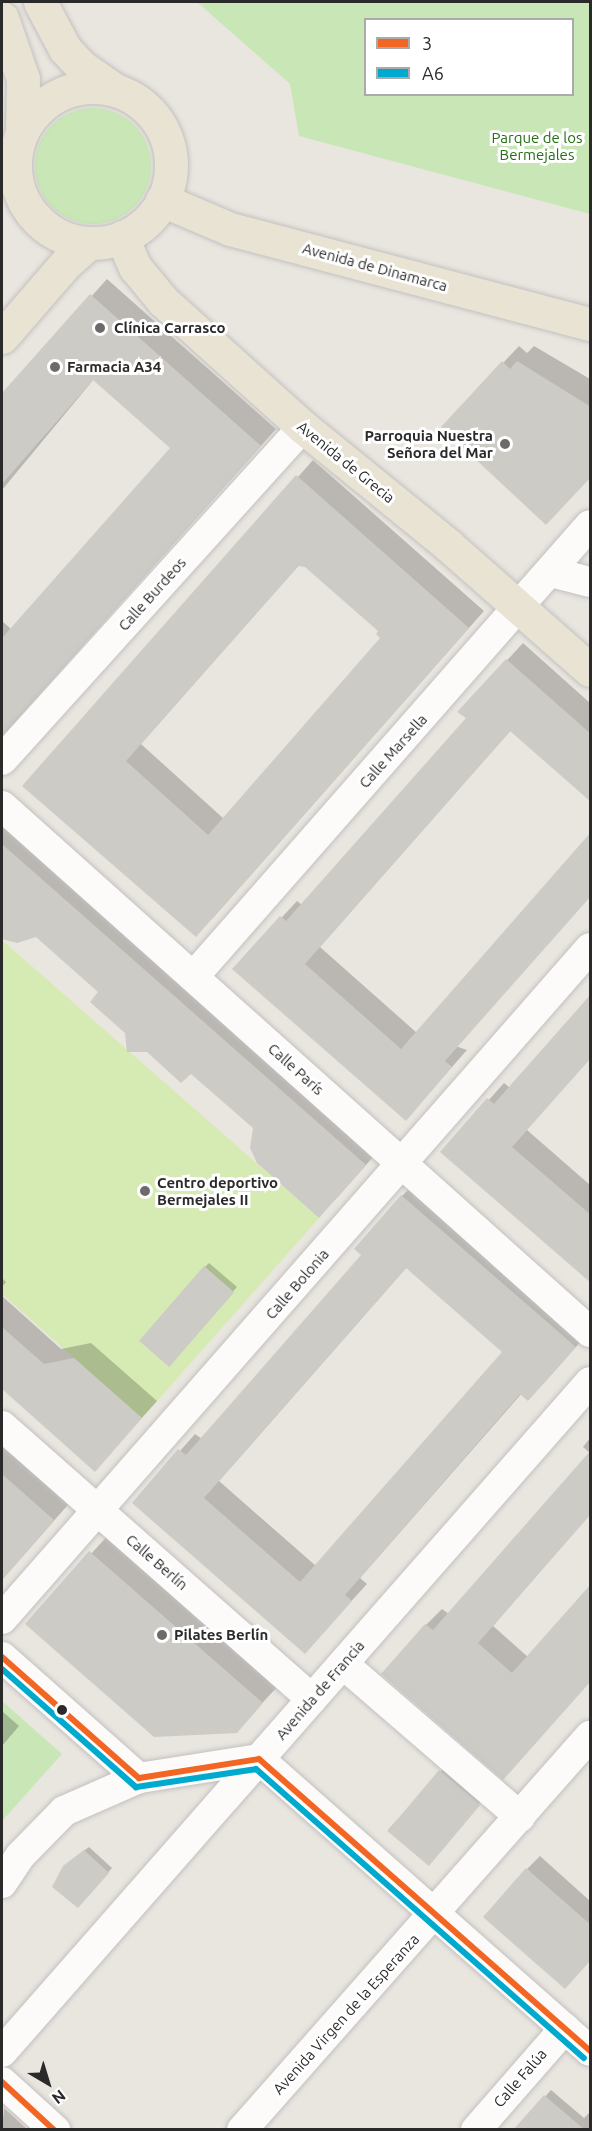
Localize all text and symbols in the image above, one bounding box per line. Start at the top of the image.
legend [364,18,574,96]
text: 3 [422,33,432,53]
text: A6 [422,63,444,83]
park label: Parque de los Bermejales [492,128,582,163]
street label: Avenida de Dinamarca [301,239,449,295]
marker: Clínica Carrasco [91,319,109,337]
place label: Clínica Carrasco [114,319,225,337]
place label: Farmacia A34 [67,358,161,376]
marker: Farmacia A34 [48,360,62,374]
street label: Avenida de Grecia [294,417,398,507]
place label: Parroquia Nuestra Señora del Mar [364,426,493,461]
marker: Parroquia Nuestra Señora del Mar [498,437,512,451]
street label: Calle Burdeos [114,554,190,634]
street label: Calle Marsella [355,710,431,792]
street label: Calle París [264,1039,328,1099]
place label: Centro deportivo Bermejales II [157,1173,278,1208]
marker: Centro deportivo Bermejales II [138,1184,152,1198]
street label: Calle Bolonia [262,1245,332,1323]
street label: Calle Berlín [122,1530,192,1594]
place label: Pilates Berlín [174,1626,268,1644]
marker: Pilates Berlín [155,1628,169,1642]
street label: Avenida de Francia [272,1637,368,1743]
unlabelled marker [56,1704,68,1716]
street label: Avenida Virgen de la Esperanza [269,1930,423,2098]
street label: Calle Falúa [490,2045,550,2111]
north arrow [18,2053,78,2113]
text: N [49,2086,69,2108]

